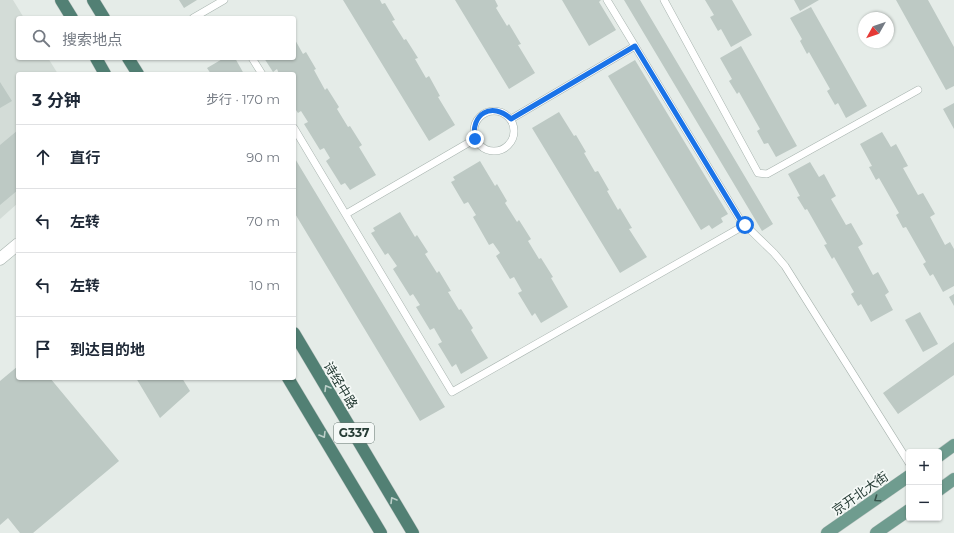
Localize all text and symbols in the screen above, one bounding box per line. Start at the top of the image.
north arrow [858,12,894,48]
search box [16,16,296,60]
icon: search [30,27,52,49]
text: 搜索地点 [62,30,122,49]
text: 3 分钟 [32,90,81,110]
text: 步行 · 170 m [206,91,280,107]
route end [466,130,484,148]
icon: ahead [32,146,54,168]
text: 直行 [70,148,100,167]
text: 90 m [246,149,280,165]
icon: left [32,210,54,232]
text: 左转 [70,212,100,231]
text: 70 m [247,213,280,229]
route start [736,216,754,234]
icon: left [32,274,54,296]
text: 左转 [70,276,100,295]
text: 10 m [250,277,280,293]
icon: arrive [32,338,54,360]
text: 到达目的地 [70,340,145,359]
street label: 诗经中路 [321,359,361,411]
one-way arrow [324,385,331,392]
road number: G337 [334,423,374,443]
one-way arrow [318,431,326,438]
map controls [906,449,942,521]
button: + [906,449,942,485]
street label: 京开北大街 [829,468,891,518]
button: − [906,485,942,521]
one-way arrow [874,494,881,502]
one-way arrow [391,496,398,504]

